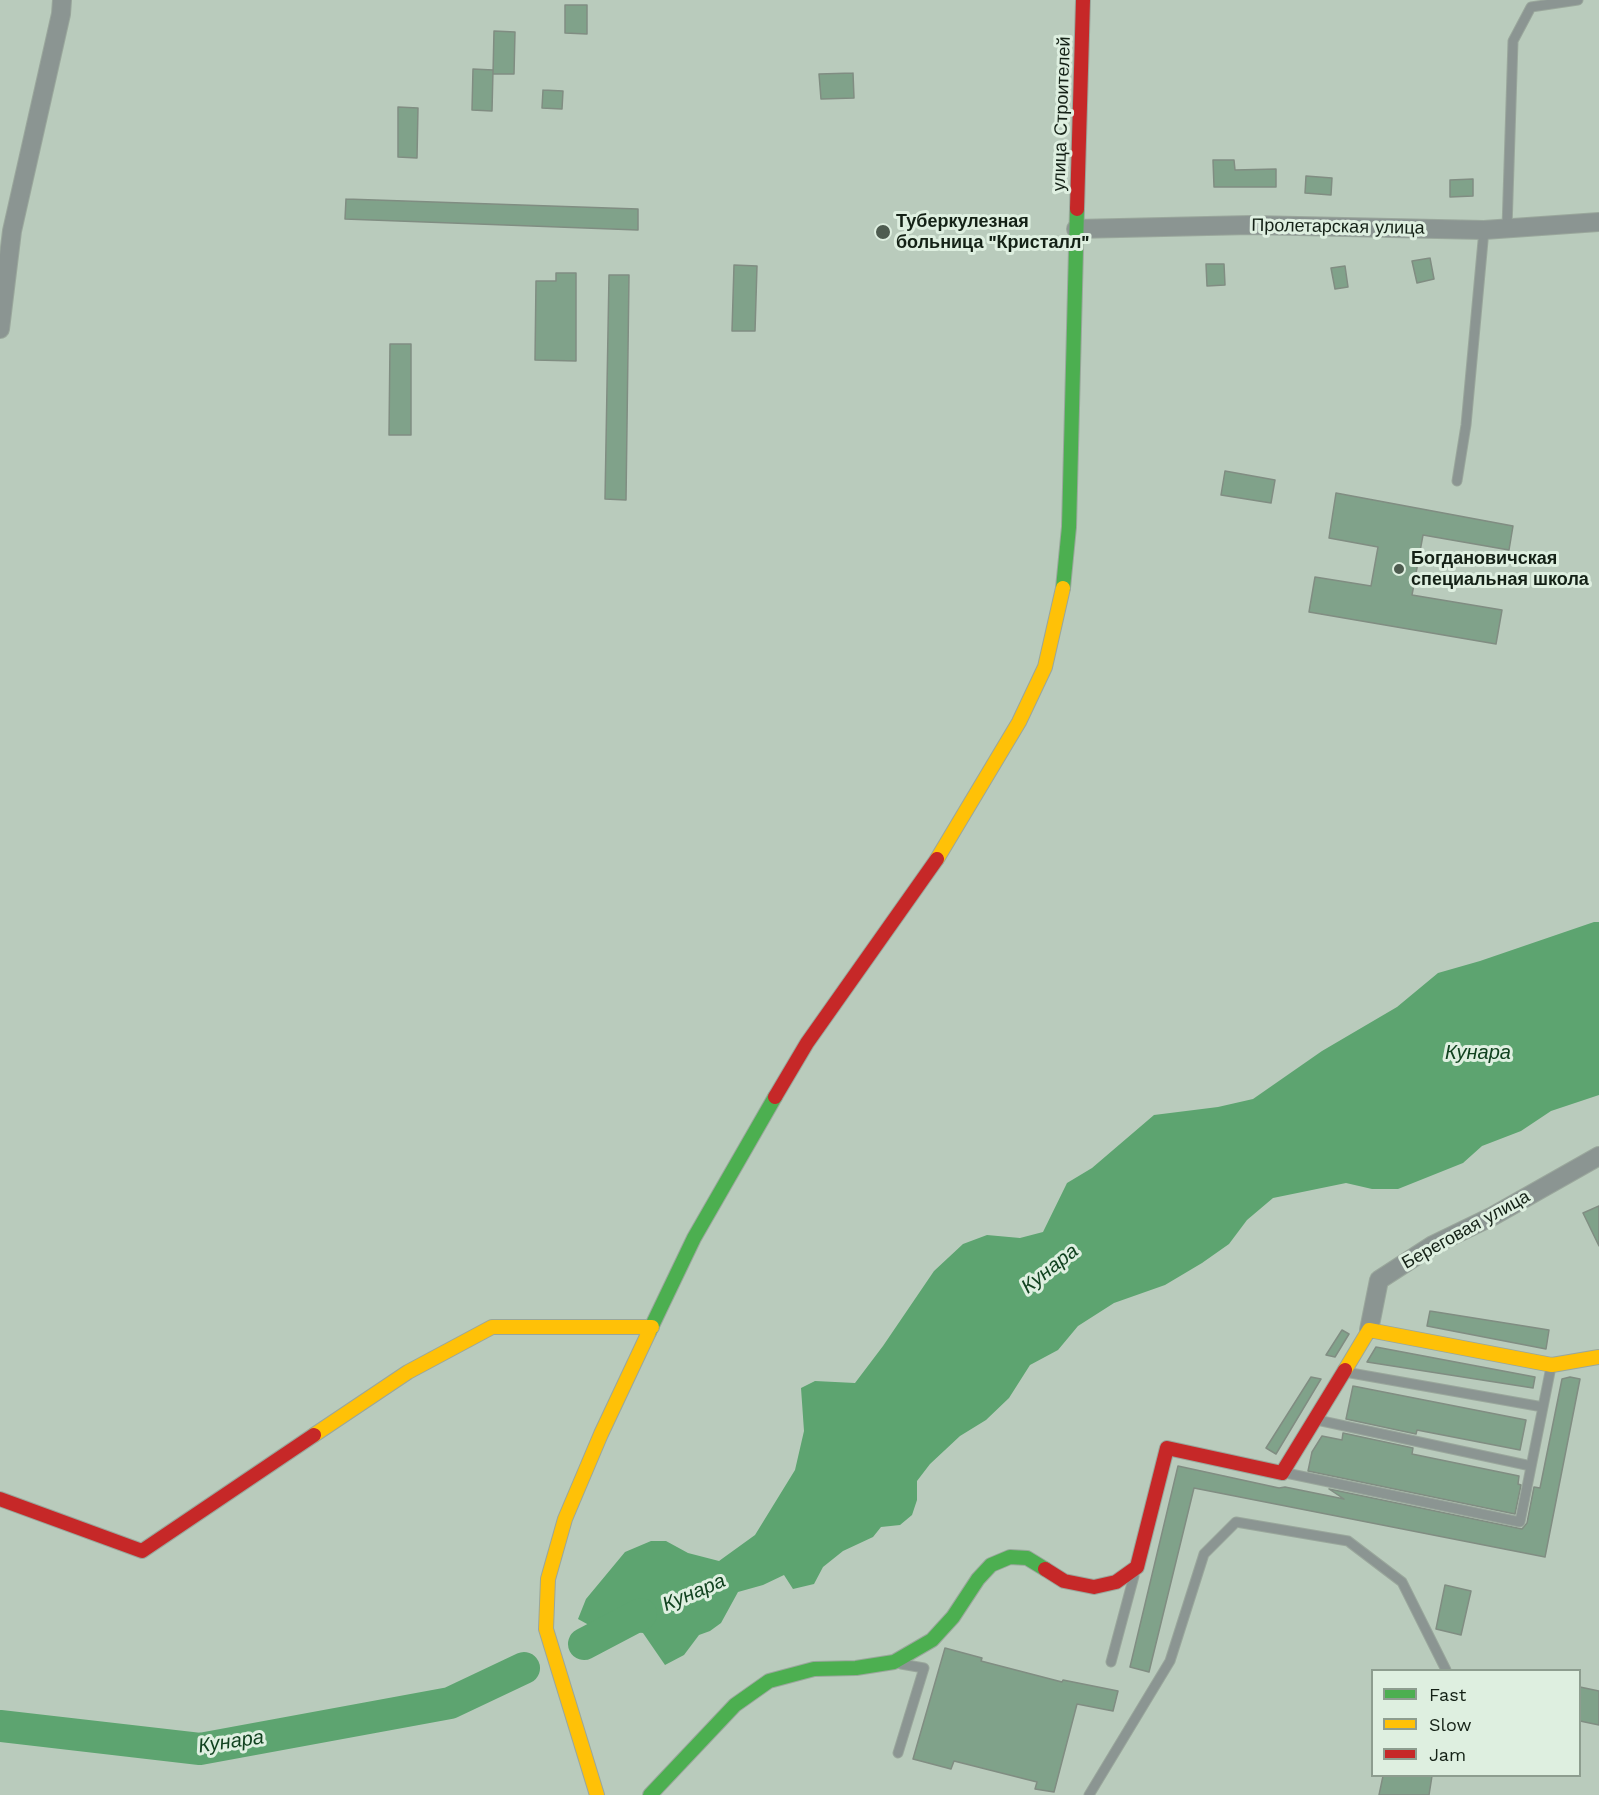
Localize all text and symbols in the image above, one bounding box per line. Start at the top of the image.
street label: улица Строителей [1049,36,1075,192]
place label: Туберкулезная больница "Кристалл" [896,211,1089,254]
street label: Пролетарская улица [1251,215,1425,239]
marker: Туберкулезная больница "Кристалл" [874,223,892,241]
place label: Богдановичская специальная школа [1411,548,1589,590]
marker: Богдановичская специальная школа [1392,562,1406,576]
water label: Кунара [1445,1041,1511,1065]
street label: Береговая улица [1398,1186,1534,1274]
water label: Кунара [1017,1239,1083,1299]
water label: Кунара [659,1569,729,1617]
legend [1371,1669,1581,1777]
text: Fast [1429,1684,1466,1705]
text: Slow [1429,1714,1472,1735]
water label: Кунара [197,1726,265,1758]
text: Jam [1429,1744,1466,1765]

